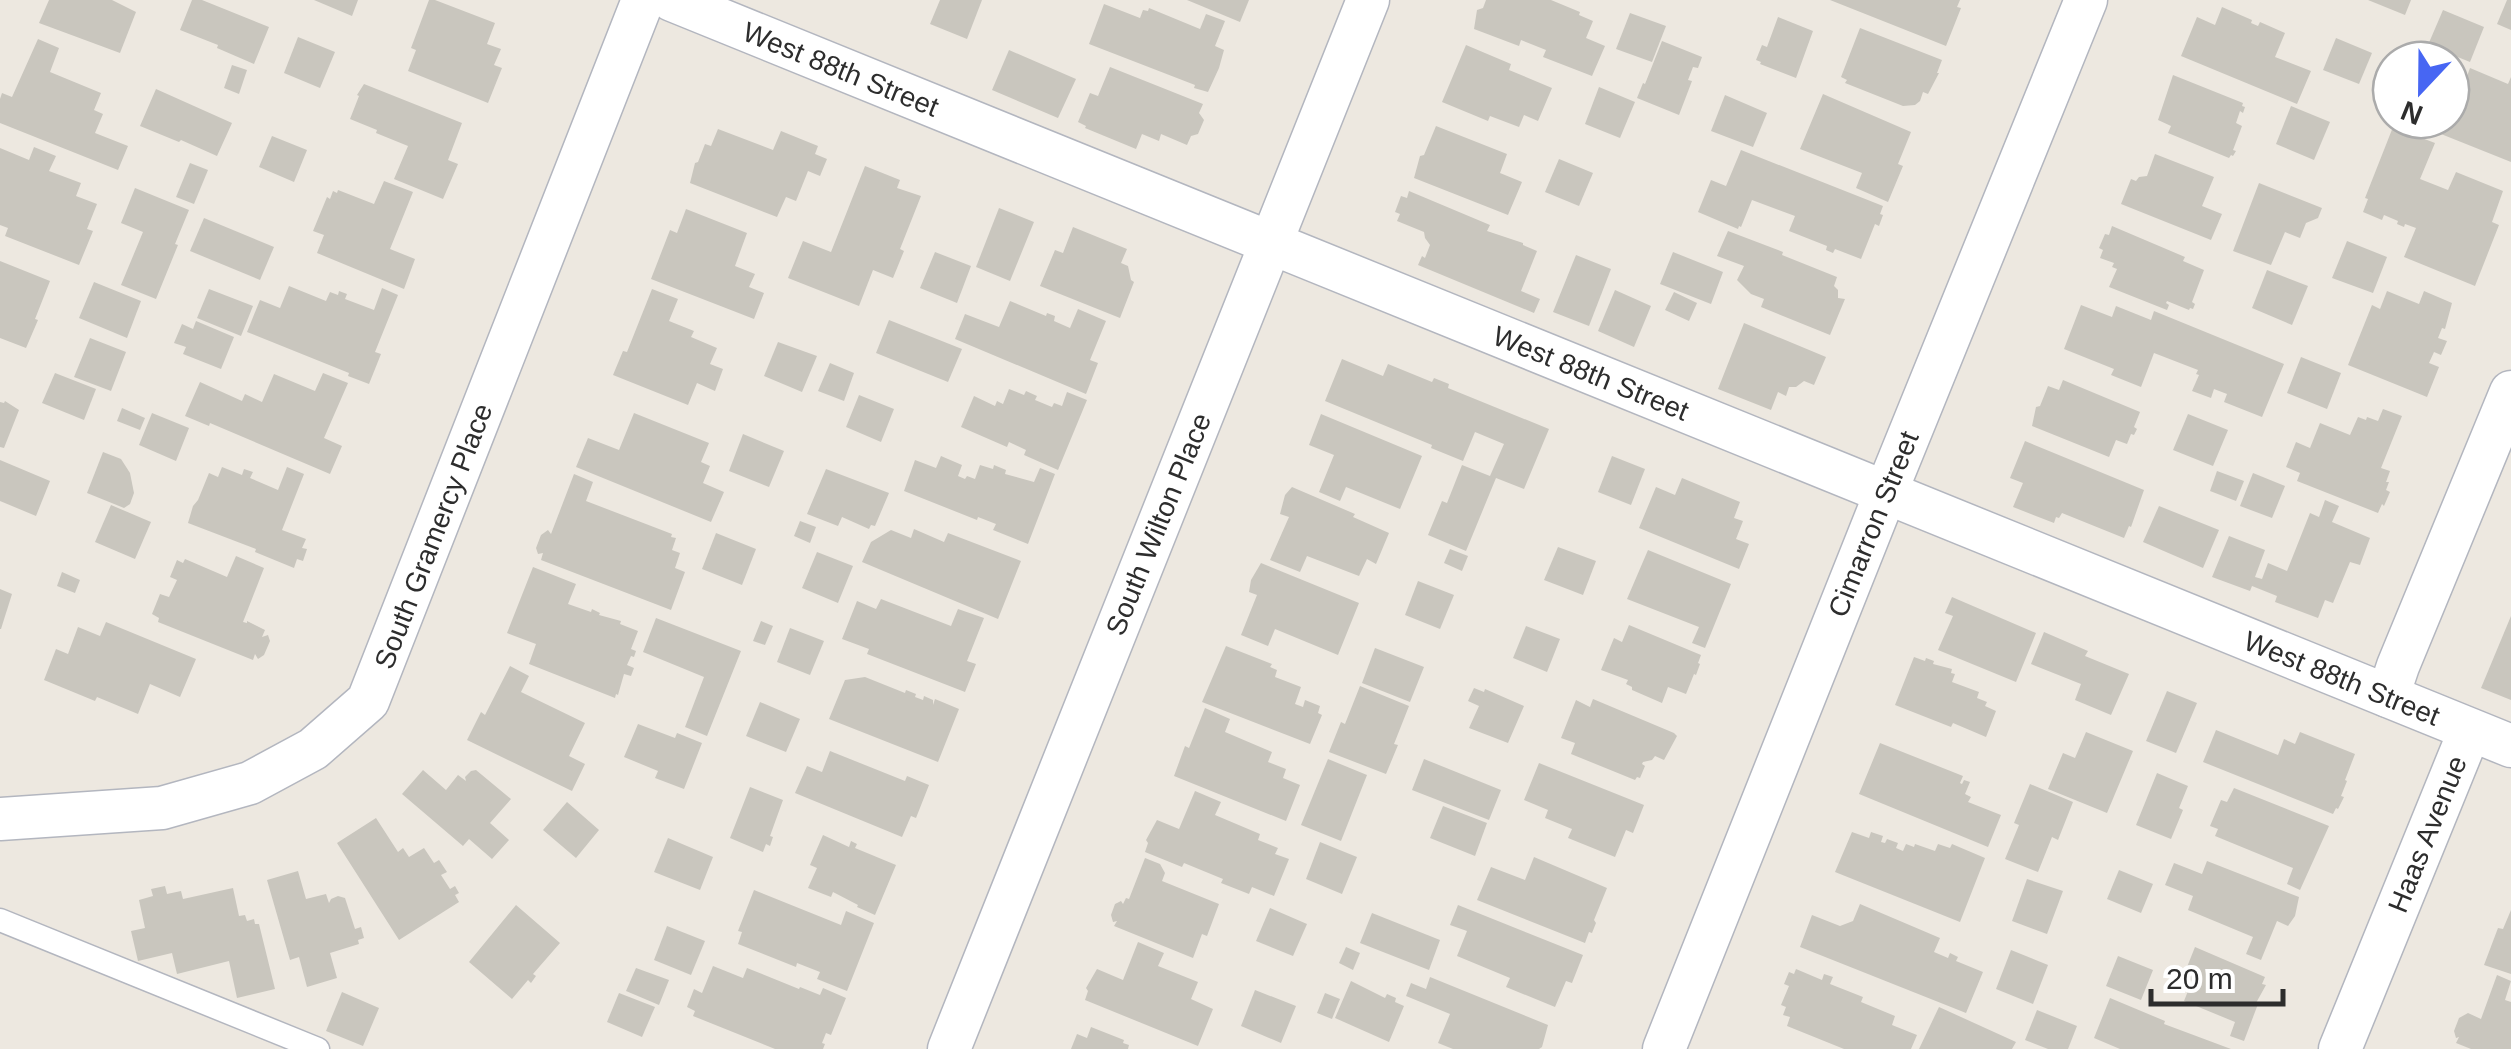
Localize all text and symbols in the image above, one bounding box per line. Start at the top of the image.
street label: West 88th Street [739,16,943,123]
north arrow [2371,40,2471,140]
text: N [2397,95,2427,131]
street label: West 88th Street [1489,320,1693,427]
street label: South Gramercy Place [369,399,498,673]
street label: South Wilton Place [1100,409,1217,640]
street label: Cimarron Street [1822,427,1925,622]
street label: West 88th Street [2240,625,2444,732]
street label: Haas Avenue [2382,751,2473,917]
scale bar [2151,944,2284,1006]
text: 20 m [2166,962,2233,995]

